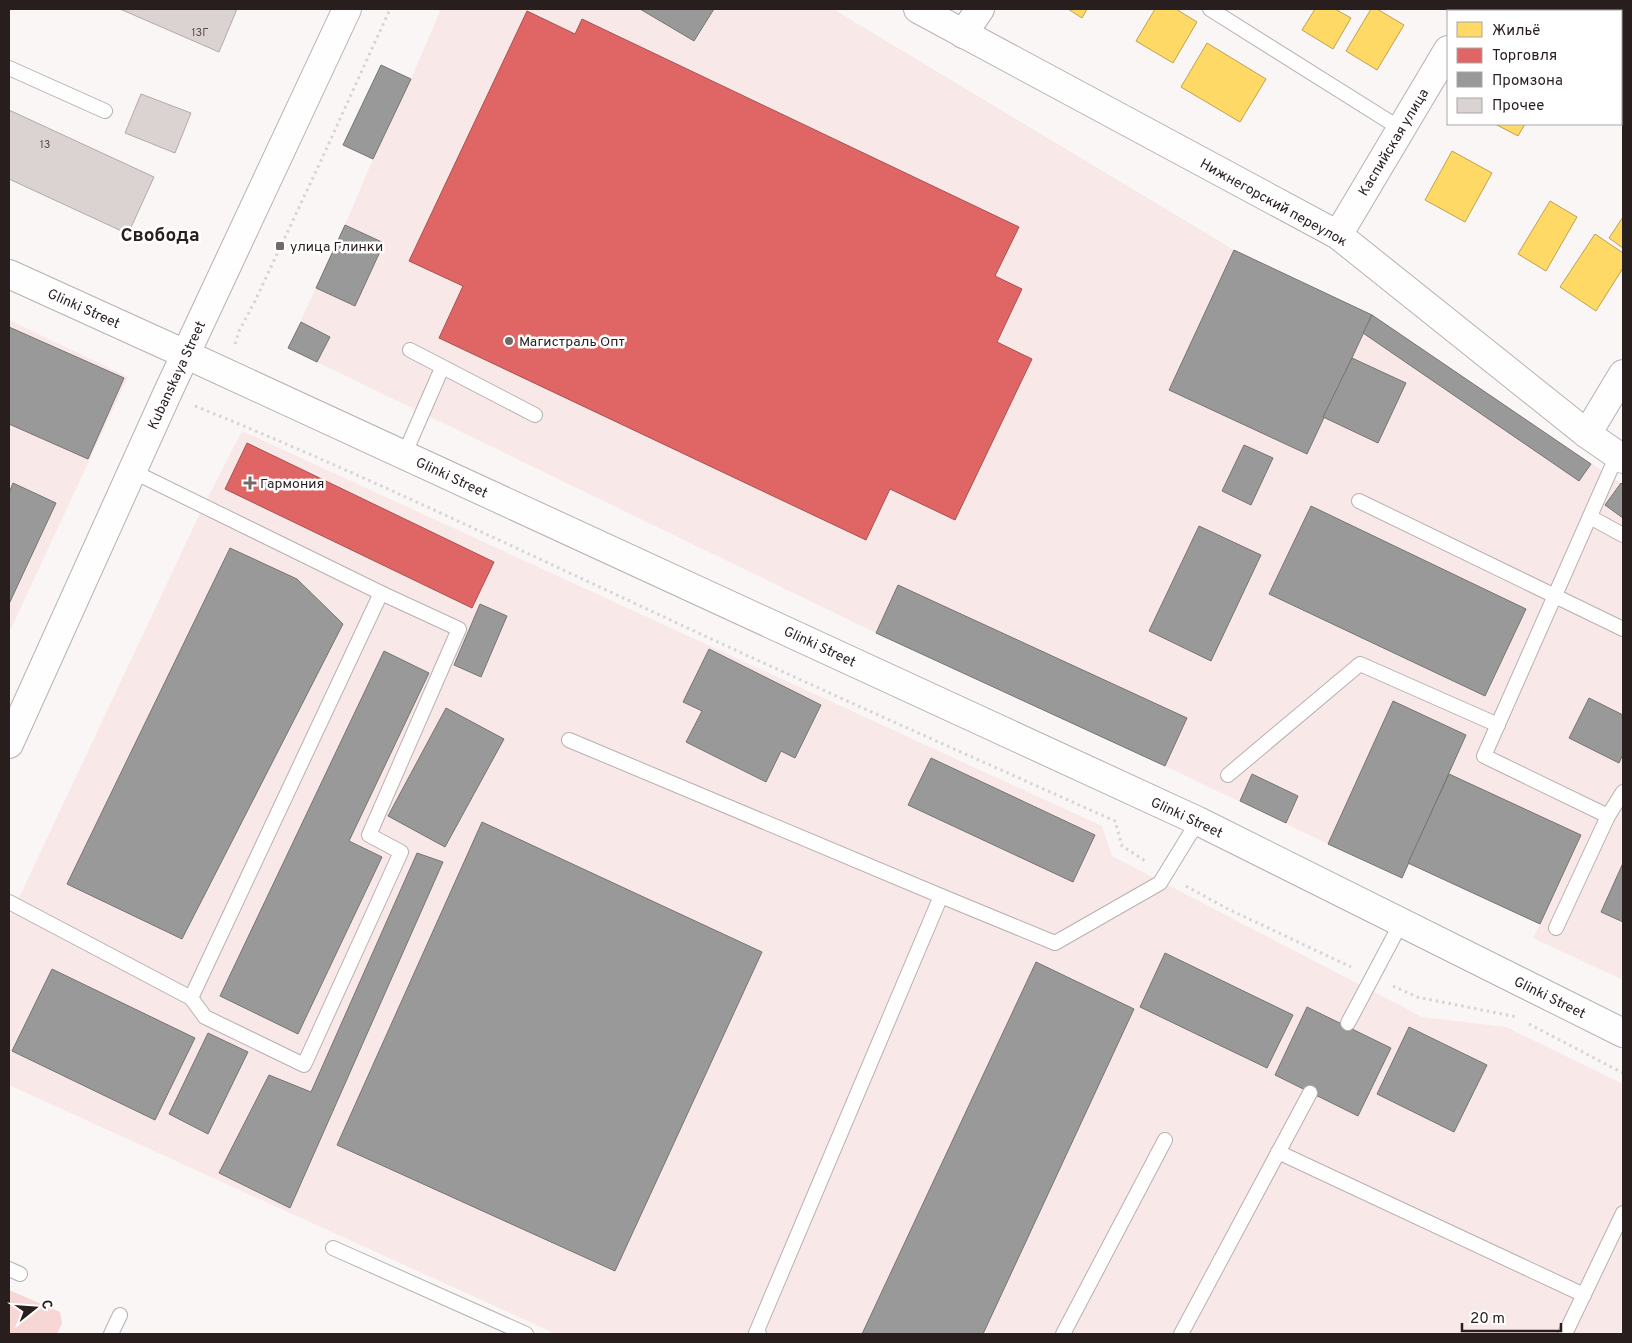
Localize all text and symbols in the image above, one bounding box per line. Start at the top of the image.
legend [1447,10,1622,125]
text: Жильё [1492,22,1540,41]
house number: 13Г [192,26,208,40]
text: Торговля [1492,47,1557,66]
text: Промзона [1492,72,1563,91]
street label: Каспийская улица [1355,86,1433,200]
text: Прочее [1492,97,1544,116]
house number: 13 [40,138,50,152]
street label: Нижнегорский переулок [1197,156,1350,251]
district label: Свобода [120,224,200,248]
place label: улица Глинки [290,239,383,256]
marker: улица Глинки [274,240,286,252]
street label: Glinki Street [45,286,122,333]
street label: Kubanskaya Street [145,319,210,433]
place label: Магистраль Опт [519,334,625,351]
marker: Магистраль Опт [503,335,515,347]
street label: Glinki Street [413,454,490,502]
place label: Гармония [260,476,324,493]
marker: Гармония [244,477,256,489]
street label: Glinki Street [781,623,858,671]
street label: Glinki Street [1148,794,1225,842]
street label: Glinki Street [1511,974,1588,1023]
north arrow [10,1283,60,1333]
text: С [37,1298,55,1311]
scale bar [1462,1300,1561,1332]
text: 20 m [1470,1310,1505,1329]

